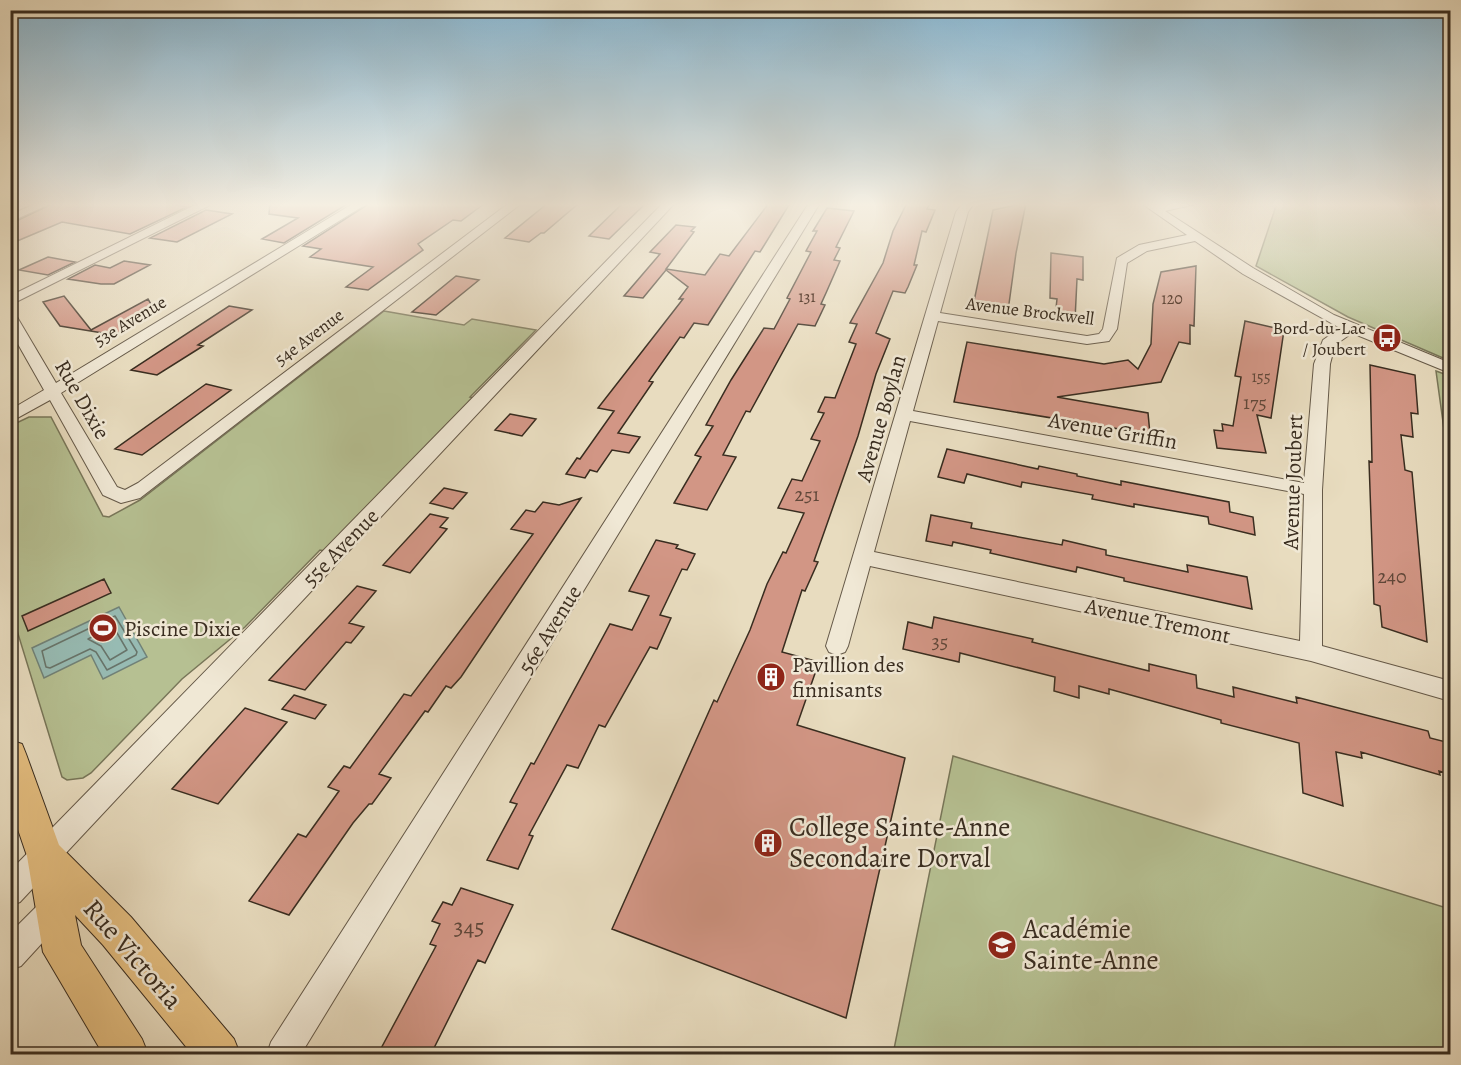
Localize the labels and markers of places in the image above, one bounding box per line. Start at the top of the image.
place label: Bord-du-Lac / Joubert [1272,316,1366,361]
bus stop icon: Bord-du-Lac / Joubert [1371,322,1403,354]
sports icon: Piscine Dixie [87,612,119,644]
place label: Piscine Dixie [124,614,241,644]
place label: Pavillion des finnisants [792,650,904,705]
building icon: Pavillion des finnisants [755,661,787,693]
place label: College Sainte-Anne Secondaire Dorval [789,809,1010,876]
building icon: College Sainte-Anne Secondaire Dorval [752,827,784,859]
place label: Académie Sainte-Anne [1022,911,1159,978]
school or university icon: Académie Sainte-Anne [986,929,1018,961]

